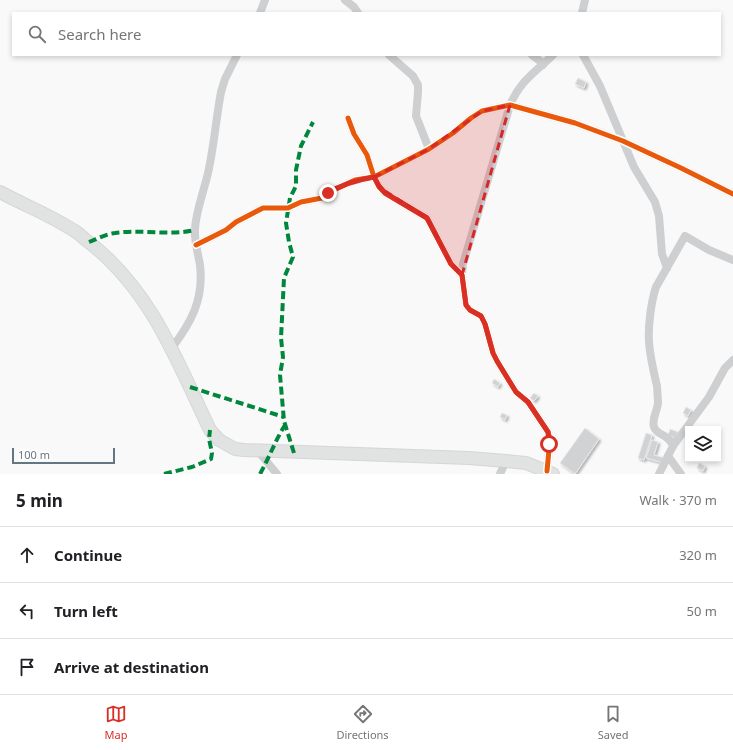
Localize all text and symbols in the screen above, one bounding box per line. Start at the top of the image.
search box [12,12,721,56]
icon: search [26,23,48,45]
text: Search here [58,24,141,44]
route end [319,184,337,202]
map controls [685,426,721,462]
button: layers [685,426,721,462]
route start [540,435,558,453]
scale bar [12,446,115,465]
text: 100 m [18,447,50,462]
text: 5 min [16,489,63,512]
text: Walk · 370 m [639,491,717,509]
icon: ahead [16,544,38,566]
text: Continue [54,545,122,565]
text: 320 m [679,546,717,564]
icon: left [16,600,38,622]
text: Turn left [54,601,118,621]
text: 50 m [687,602,717,620]
icon: arrive [16,656,38,678]
text: Arrive at destination [54,657,209,677]
tab: Map [105,703,127,742]
tab: Directions [336,703,389,742]
tab: Saved [598,703,628,742]

